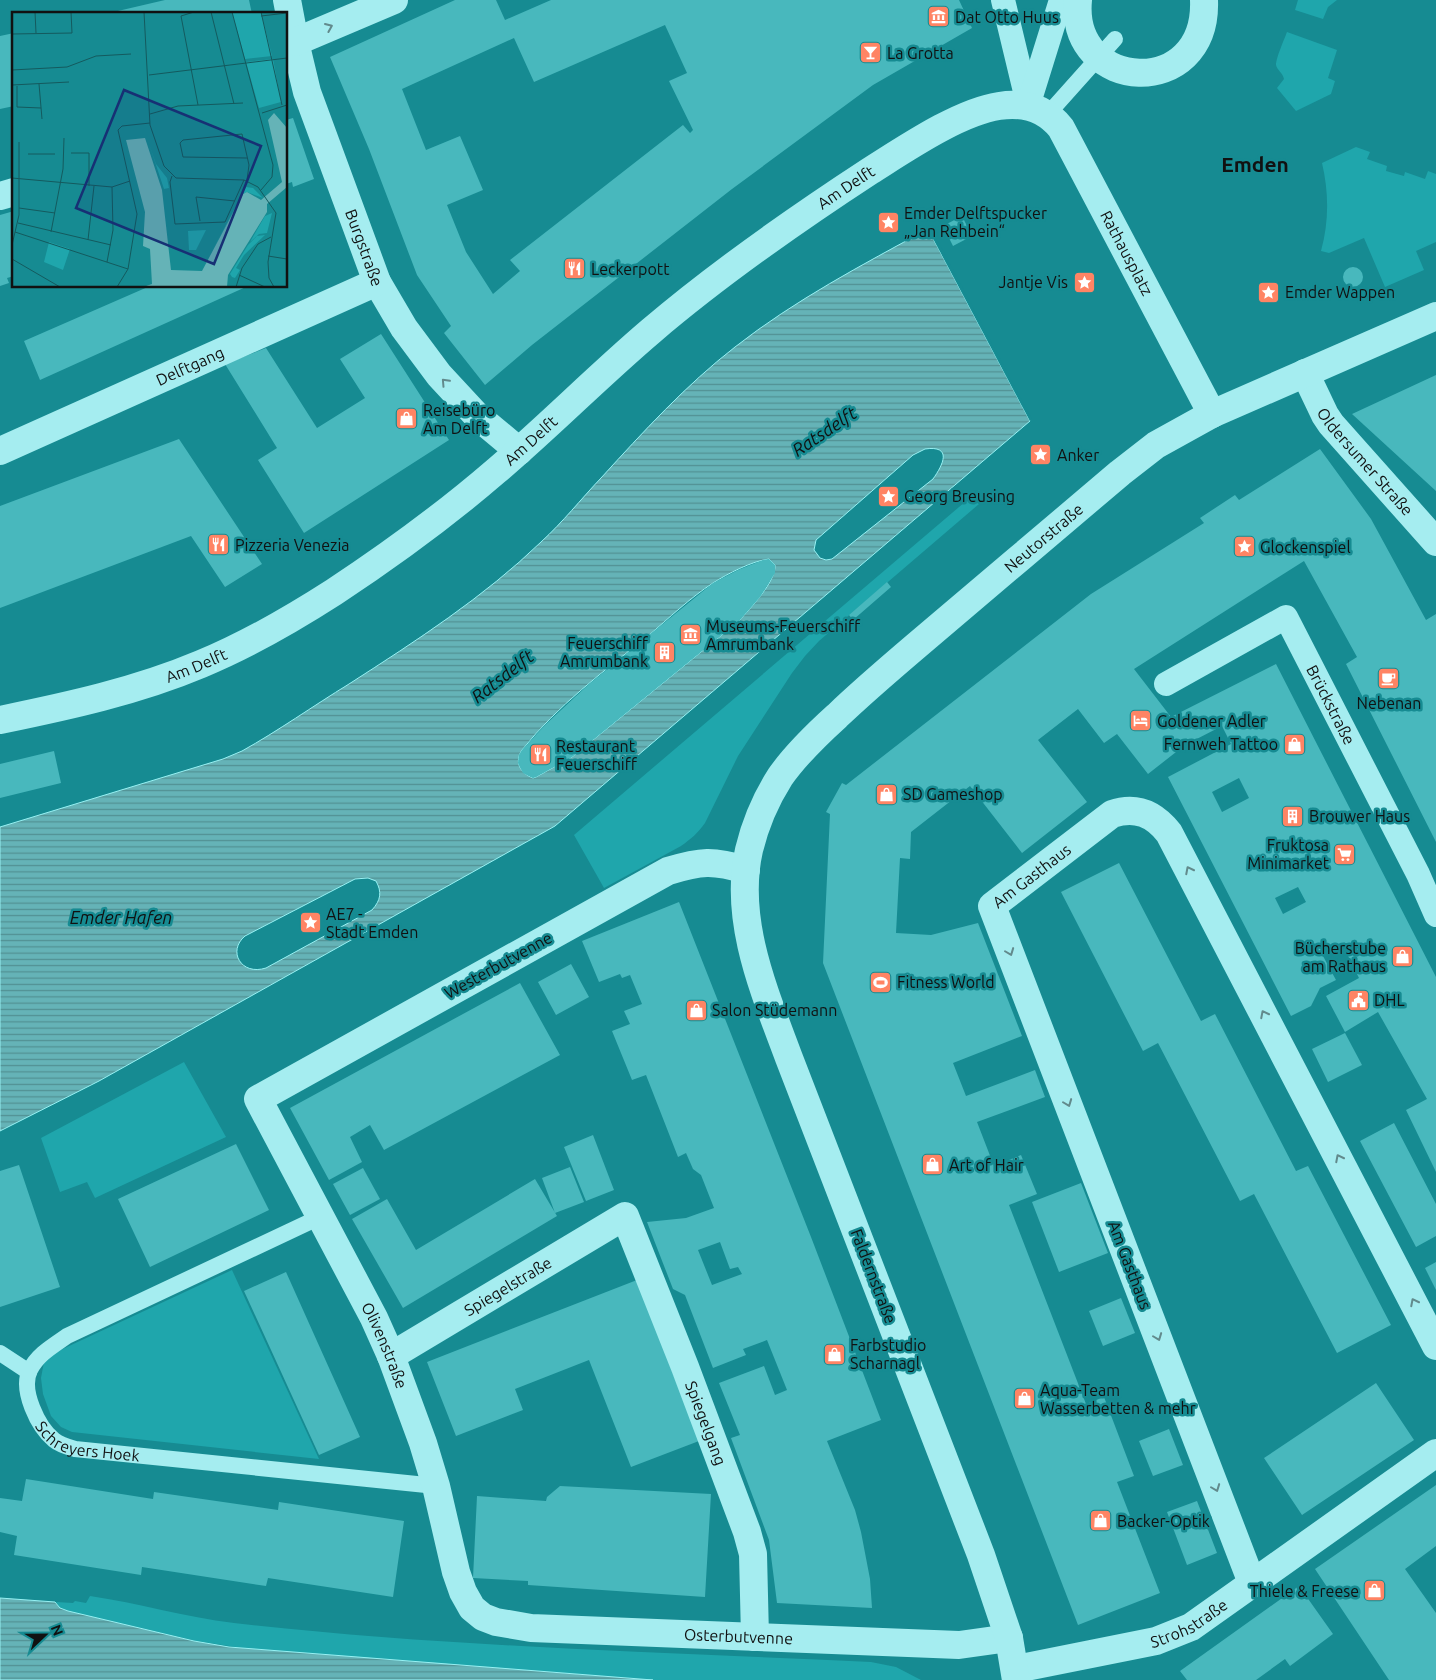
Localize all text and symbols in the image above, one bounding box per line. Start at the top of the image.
museum icon: Dat Otto Huus [927,5,951,29]
place label: Dat Otto Huus [955,8,1059,26]
inset map [12,12,288,288]
one-way arrow [324,23,333,34]
bar icon: La Grotta [859,41,883,65]
place label: La Grotta [887,44,954,62]
district label: Emden [1221,152,1289,176]
street label: Am Delft [814,161,878,212]
place label: Emder Delftspucker „Jan Rehbein“ [904,204,1047,240]
street label: Burgstraße [342,207,387,289]
street label: Rathausplatz [1097,207,1157,299]
place icon: Emder Delftspucker „Jan Rehbein“ [876,210,900,234]
restaurant icon: Leckerpott [563,257,587,281]
place label: Leckerpott [591,260,670,278]
place icon: Jantje Vis [1072,270,1096,294]
place label: Jantje Vis [999,273,1068,291]
place icon: Emder Wappen [1257,280,1281,304]
place label: Emder Wappen [1285,283,1395,301]
street label: Delftgang [153,343,227,389]
one-way arrow [442,378,451,387]
place label: Reisebüro Am Delft [423,401,495,437]
water label: Ratsdelft [788,402,861,461]
street label: Oldersumer Straße [1314,405,1417,519]
shop icon: Reisebüro Am Delft [395,407,419,431]
street label: Am Delft [501,412,561,469]
place icon: Anker [1029,443,1053,467]
place label: Anker [1057,446,1099,464]
place icon: Georg Breusing [876,484,900,508]
place label: Georg Breusing [904,487,1015,505]
street label: Neutorstraße [1001,500,1086,576]
restaurant icon: Pizzeria Venezia [207,533,231,557]
place icon: Glockenspiel [1232,535,1256,559]
place label: Pizzeria Venezia [235,536,350,554]
place label: Glockenspiel [1260,538,1351,556]
place label: Museums-Feuerschiff Amrumbank [706,617,861,653]
museum icon: Museums-Feuerschiff Amrumbank [678,623,702,647]
place label: Feuerschiff Amrumbank [560,634,649,670]
building icon: Feuerschiff Amrumbank [652,640,676,664]
street label: Am Delft [163,645,230,686]
water label: Ratsdelft [467,645,538,707]
street label: Brückstraße [1303,662,1359,747]
cafe icon: Nebenan [1377,667,1401,691]
place label: Nebenan [1357,694,1421,712]
hotel icon: Goldener Adler [1129,709,1153,733]
place label: Goldener Adler [1157,712,1266,730]
shop icon: Fernweh Tattoo [1282,732,1306,756]
place label: Fernweh Tattoo [1164,735,1278,753]
place label: Restaurant Feuerschiff [556,737,638,773]
restaurant icon: Restaurant Feuerschiff [528,743,552,767]
shop icon: SD Gameshop [875,782,899,806]
place label: SD Gameshop [903,785,1003,803]
building icon: Brouwer Haus [1281,804,1305,828]
place label: Brouwer Haus [1309,807,1410,825]
place label: Fruktosa Minimarket [1247,836,1330,872]
street label: Am Gasthaus [989,840,1074,911]
supermarket icon: Fruktosa Minimarket [1333,842,1357,866]
one-way arrow [1185,866,1195,875]
place label: AE7 - Stadt Emden [326,905,418,941]
water label: Emder Hafen [70,907,172,928]
place icon: AE7 - Stadt Emden [298,911,322,935]
street label: Westerbutvenne [441,928,555,1002]
place label: Bücherstube am Rathaus [1295,939,1386,975]
shop icon: Bücherstube am Rathaus [1390,945,1414,969]
one-way arrow [1004,947,1014,955]
sports icon: Fitness World [869,970,893,994]
place label: Fitness World [897,973,995,991]
public building icon: DHL [1346,988,1370,1012]
place label: DHL [1374,991,1405,1009]
shop icon: Salon Stüdemann [684,998,708,1022]
place label: Salon Stüdemann [712,1001,837,1019]
one-way arrow [1260,1010,1270,1019]
one-way arrow [1062,1098,1072,1107]
shop icon: Art of Hair [921,1153,945,1177]
one-way arrow [1335,1154,1345,1163]
place label: Art of Hair [949,1156,1024,1174]
street label: Am Gasthaus [1105,1218,1155,1312]
street label: Faldernstraße [848,1226,900,1326]
street label: Spiegelstraße [461,1253,555,1319]
street label: Olivenstraße [358,1299,411,1391]
one-way arrow [1410,1299,1420,1308]
one-way arrow [1152,1332,1162,1341]
place label: Farbstudio Scharnagl [850,1336,926,1372]
shop icon: Farbstudio Scharnagl [822,1342,846,1366]
street label: Spiegelgang [682,1378,730,1468]
place label: Aqua-Team Wasserbetten & mehr [1040,1381,1196,1417]
shop icon: Aqua-Team Wasserbetten & mehr [1012,1387,1036,1411]
street label: Schreyers Hoek [32,1418,140,1465]
one-way arrow [1210,1484,1220,1492]
shop icon: Backer-Optik [1089,1509,1113,1533]
place label: Backer-Optik [1117,1512,1210,1530]
shop icon: Thiele & Freese [1363,1579,1387,1603]
place label: Thiele & Freese [1250,1582,1359,1600]
street label: Strohstraße [1149,1595,1231,1651]
north arrow [20,1610,70,1660]
text: N [48,1622,66,1638]
street label: Osterbutvenne [684,1625,793,1647]

